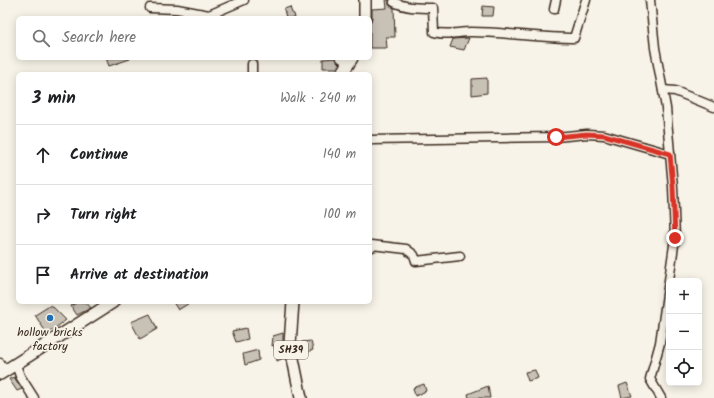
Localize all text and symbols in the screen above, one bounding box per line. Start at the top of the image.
search box [16,16,372,60]
text: Search here [62,26,136,50]
icon: search [30,27,52,49]
text: 3 min [32,85,76,112]
text: Walk · 240 m [280,88,356,109]
route start [547,128,565,146]
text: Continue [70,143,128,167]
icon: ahead [32,144,54,166]
text: 140 m [323,144,356,165]
text: Turn right [70,203,137,227]
icon: right [32,204,54,226]
text: 100 m [323,204,356,225]
route end [666,229,684,247]
text: Arrive at destination [70,263,209,287]
icon: arrive [32,264,54,286]
map controls [666,278,702,386]
button: + [666,278,702,314]
marker: hollow bricks factory [45,313,55,323]
button: − [666,314,702,350]
place label: hollow bricks factory [17,323,83,356]
road number: SH39 [274,341,308,359]
button: locate [666,350,702,386]

